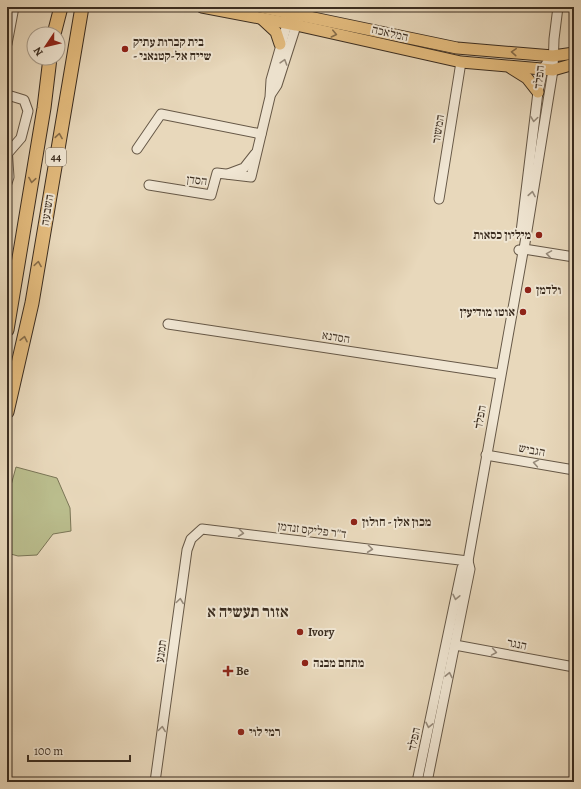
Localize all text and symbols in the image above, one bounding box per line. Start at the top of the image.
street label: המלאכה [370,21,410,45]
north arrow [26,26,66,66]
one-way arrow [331,29,337,37]
place label: בית קברות עתיק - שייח אל-קטנאני [133,34,211,64]
text: N [30,44,47,59]
marker: בית קברות עתיק - שייח אל-קטנאני [120,44,130,54]
one-way arrow [511,47,517,56]
one-way arrow [279,58,288,65]
street label: הפלד [530,64,548,90]
street label: המשור [428,113,448,145]
one-way arrow [530,116,539,122]
one-way arrow [54,133,63,139]
road number: 44 [46,148,66,166]
street label: הסדן [186,171,208,189]
one-way arrow [28,177,37,183]
one-way arrow [528,191,536,197]
street label: השבעה [37,193,57,227]
place label: מיליון כסאות [473,227,531,243]
marker: מיליון כסאות [534,230,544,240]
one-way arrow [546,250,552,259]
one-way arrow [33,261,42,267]
place label: ולדמן [536,282,561,298]
marker: ולדמן [523,285,533,295]
place label: אוטו מודיעין [460,304,515,320]
marker: אוטו מודיעין [518,307,528,317]
street label: הסדנא [321,327,351,347]
one-way arrow [19,336,27,342]
street label: הפלד [470,404,490,430]
street label: הגביש [517,440,547,460]
one-way arrow [532,459,539,468]
place label: מכון אלן - חולון [362,514,431,530]
marker: מכון אלן - חולון [349,517,359,527]
street label: ד''ר פליקס זנדמן [277,518,347,542]
one-way arrow [238,528,244,537]
one-way arrow [367,544,373,553]
one-way arrow [452,594,460,600]
one-way arrow [175,598,184,604]
district label: אזור תעשיה א [207,601,289,623]
place label: Ivory [308,624,335,640]
marker: Ivory [295,627,305,637]
street label: הנגר [506,634,528,654]
street label: תמנע [151,639,171,663]
one-way arrow [491,647,497,655]
place label: מתחם מבנה [313,655,364,671]
marker: מתחם מבנה [300,658,310,668]
place label: Be [236,663,249,679]
marker: Be [223,666,233,676]
one-way arrow [444,672,453,678]
one-way arrow [425,721,434,728]
place label: רמי לוי [249,724,281,740]
one-way arrow [158,726,167,733]
street label: הפלד [404,726,424,752]
marker: רמי לוי [236,727,246,737]
scale bar [28,737,130,763]
text: 100 m [34,743,63,759]

